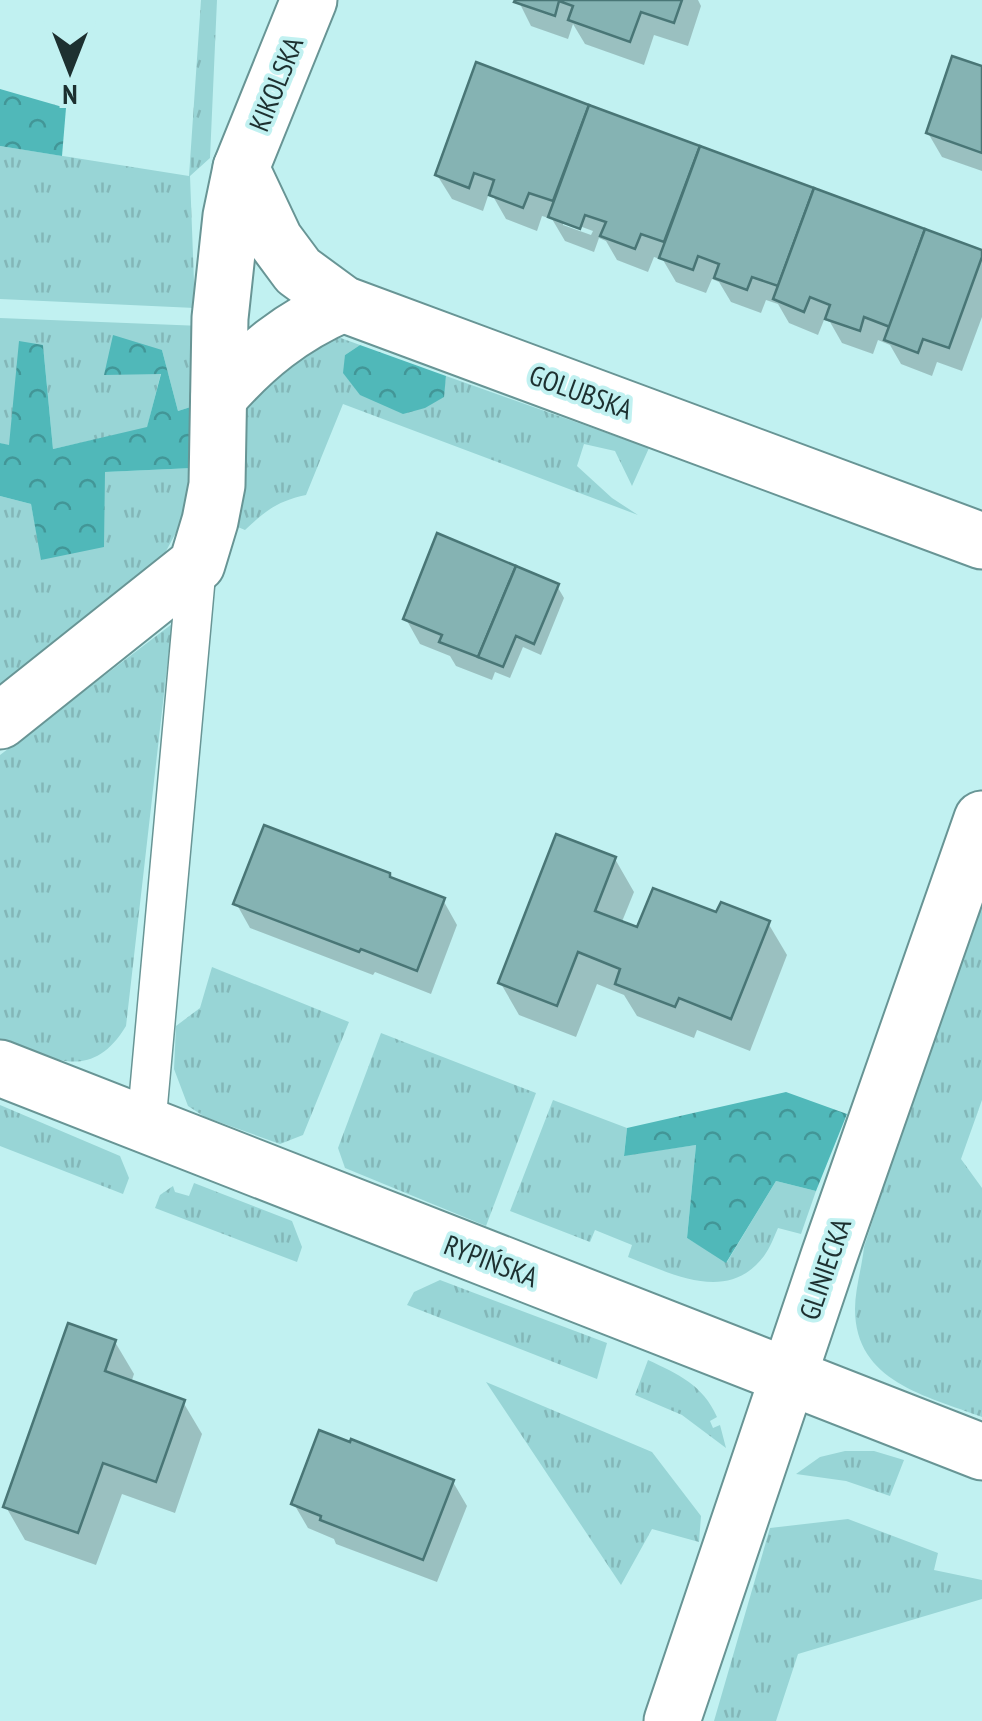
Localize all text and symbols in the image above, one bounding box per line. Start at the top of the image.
north arrow [20,20,120,120]
street label: KIKOLSKA [240,30,311,137]
text: N [62,77,78,114]
street label: GOLUBSKA [525,356,638,427]
street label: GLINIECKA [790,1213,859,1324]
street label: RYPIŃSKA [439,1226,544,1296]

